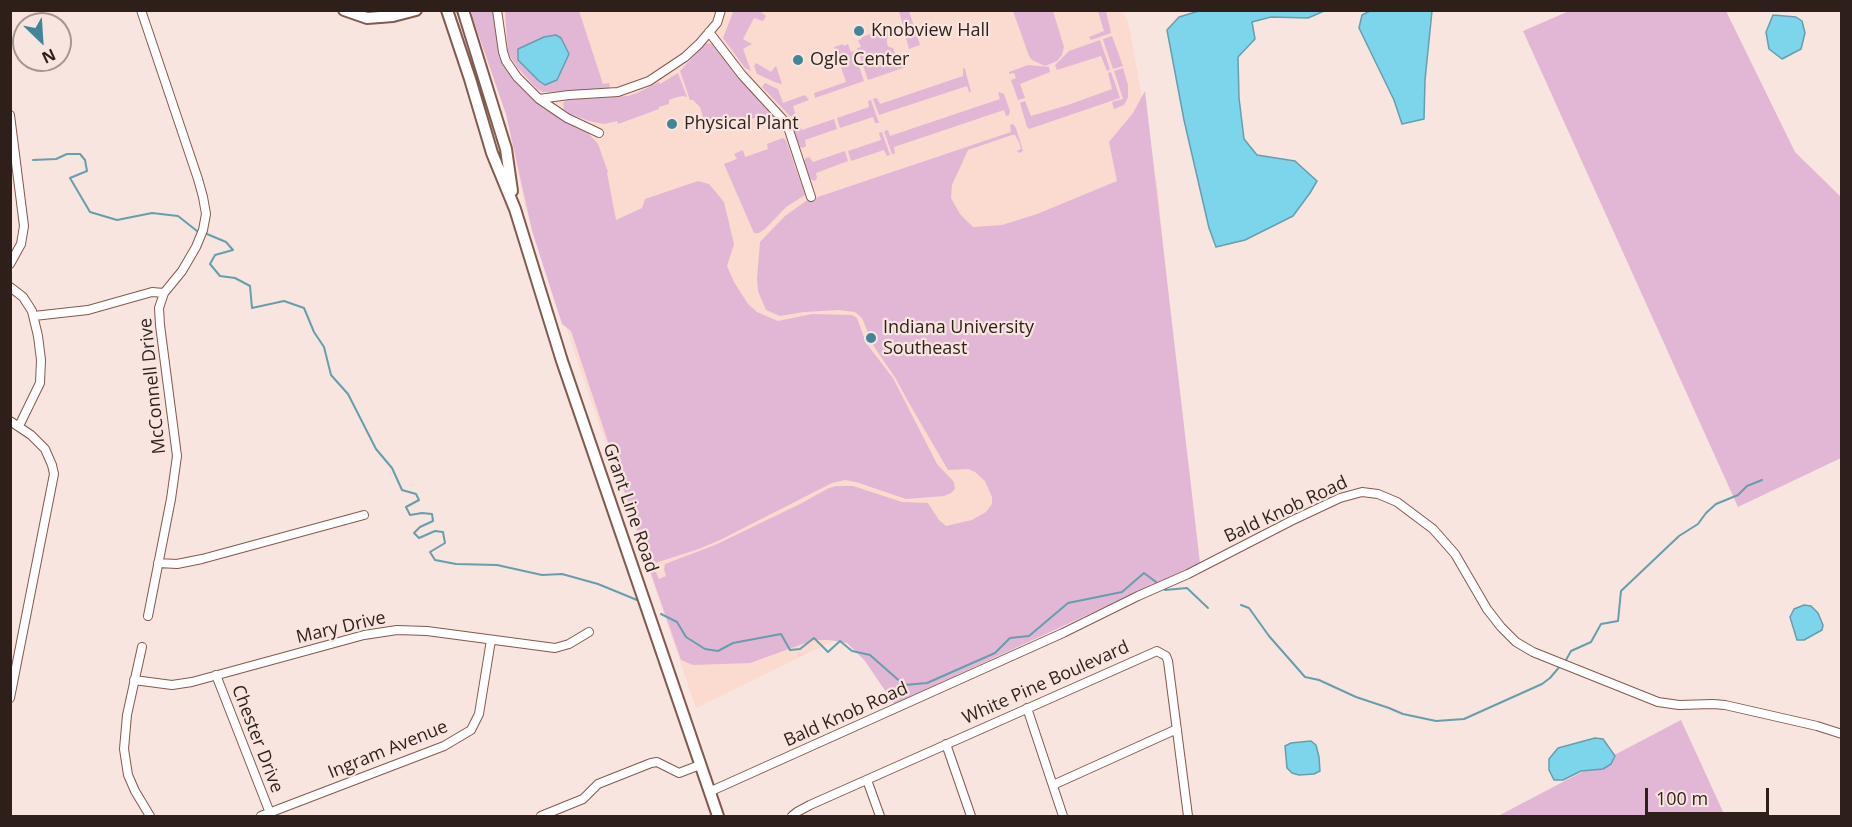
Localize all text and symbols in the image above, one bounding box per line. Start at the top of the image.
north arrow [12,12,72,72]
place label: Knobview Hall [871,20,990,42]
marker: Knobview Hall [852,24,866,38]
text: N [38,44,59,69]
place label: Ogle Center [810,49,909,71]
marker: Ogle Center [791,53,805,67]
place label: Physical Plant [684,113,799,135]
marker: Physical Plant [665,117,679,131]
street label: McConnell Drive [135,317,171,455]
place label: Indiana University Southeast [883,317,1034,360]
marker: Indiana University Southeast [864,331,878,345]
street label: Grant Line Road [598,441,662,575]
street label: Bald Knob Road [1221,472,1351,548]
street label: Mary Drive [294,607,388,649]
street label: White Pine Boulevard [959,637,1133,729]
street label: Bald Knob Road [781,678,911,752]
street label: Chester Drive [227,682,287,796]
street label: Ingram Avenue [325,716,451,784]
scale bar [1648,776,1772,814]
text: 100 m [1656,786,1708,810]

